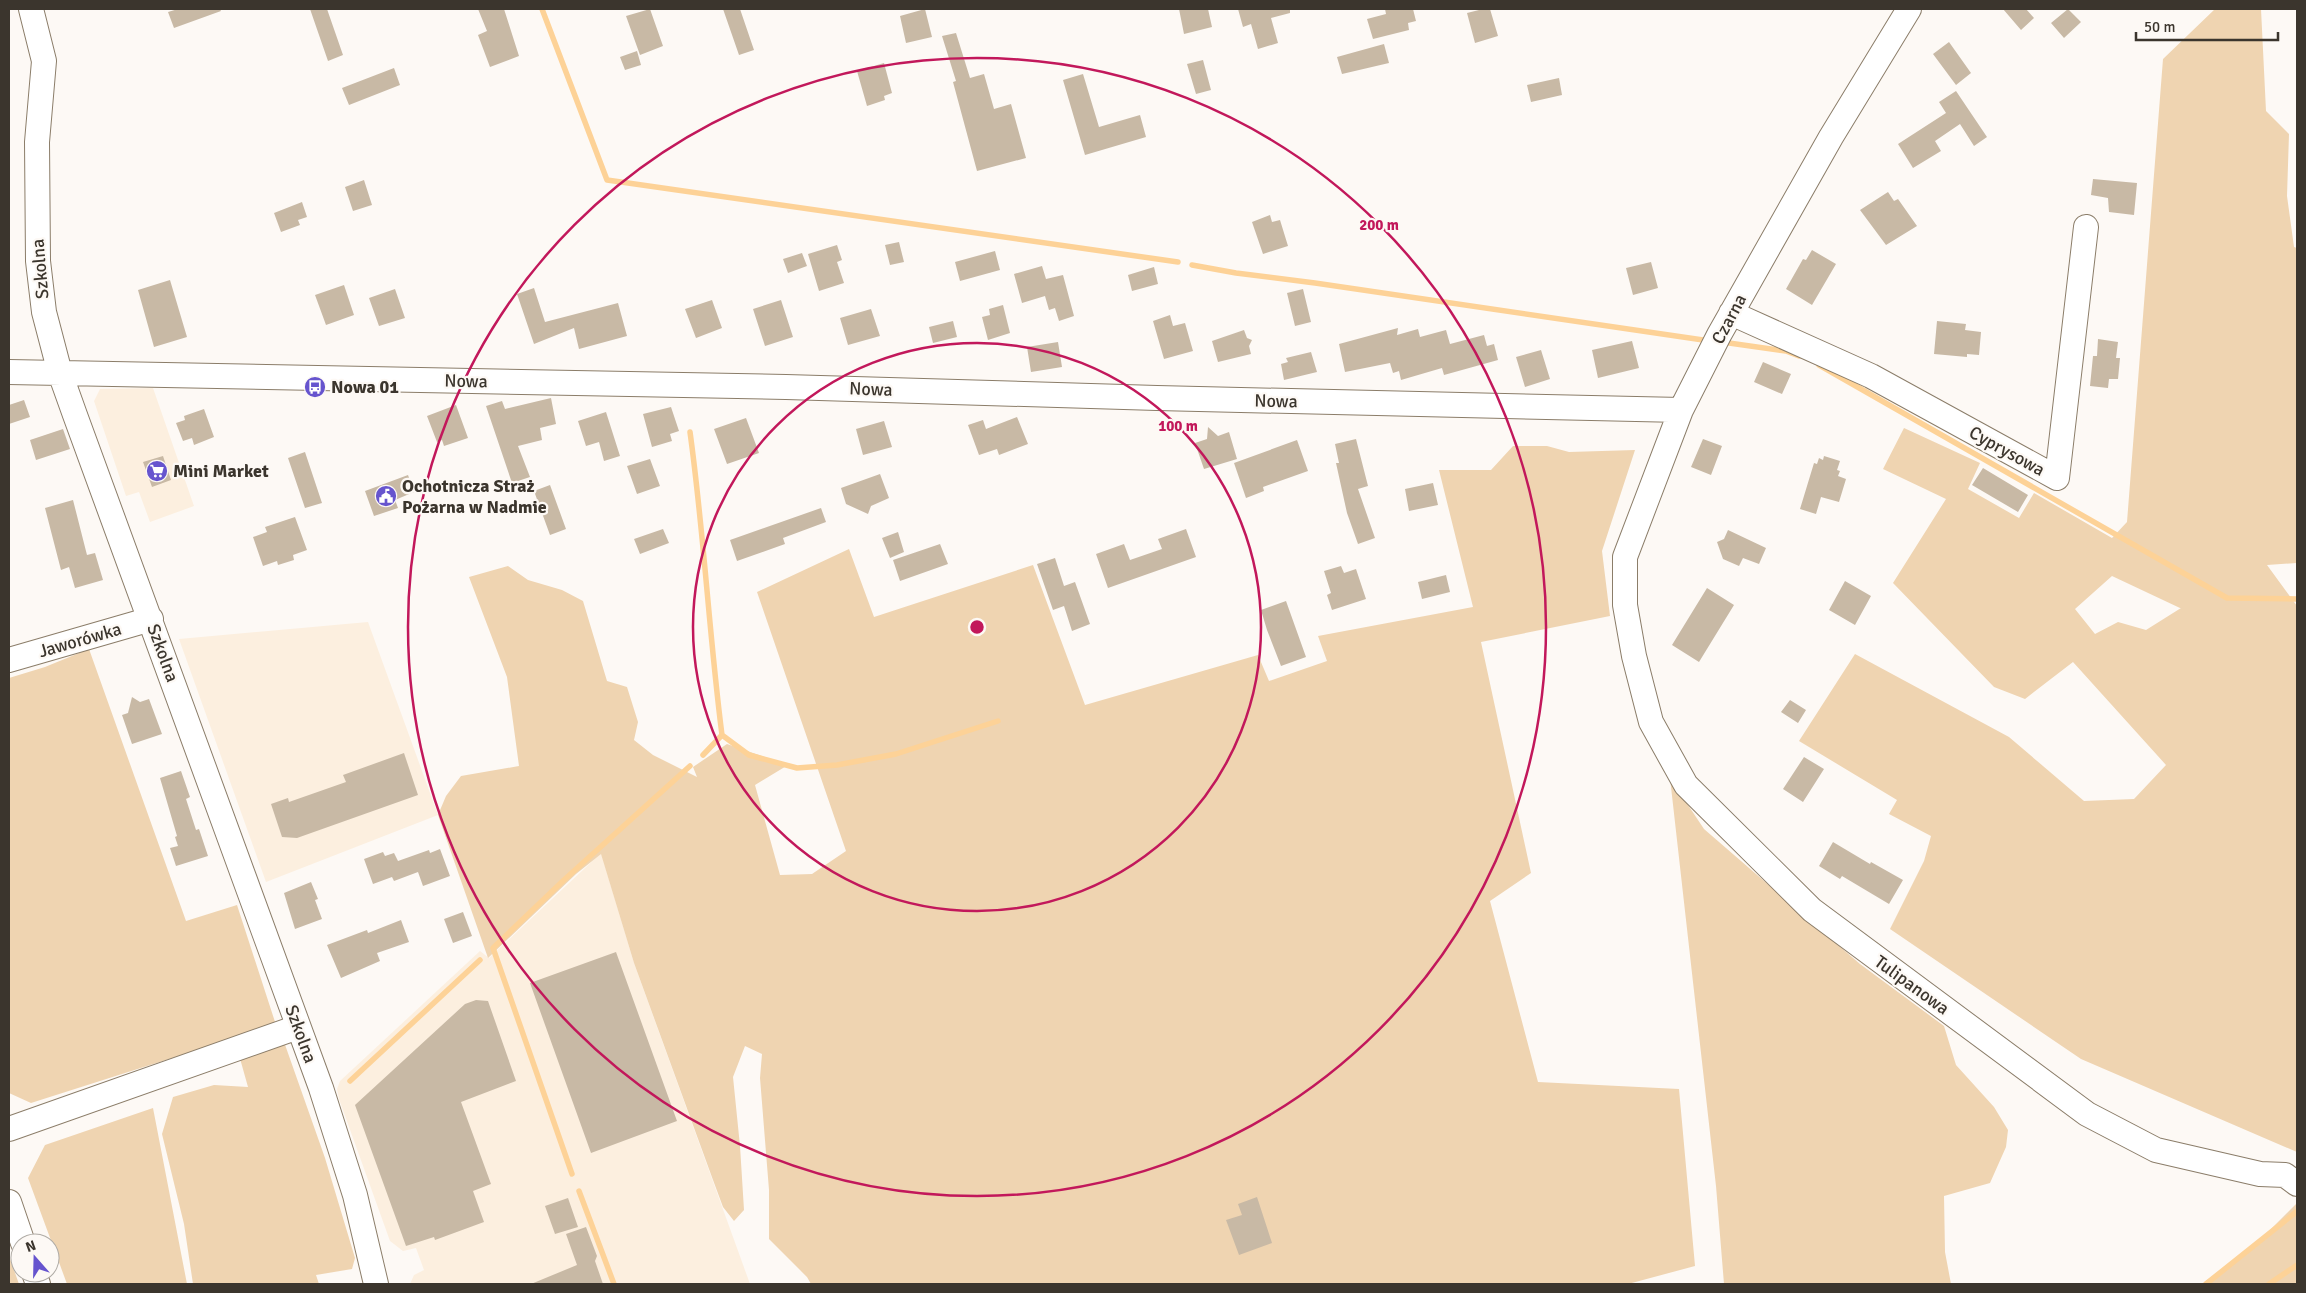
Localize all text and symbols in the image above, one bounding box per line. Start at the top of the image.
scale bar [2136,10,2278,42]
text: 50 m [2144,18,2175,36]
text: 200 m [1359,216,1399,234]
street label: Szkolna [26,238,54,300]
street label: Czarna [1707,290,1751,348]
street label: Nowa [444,370,488,392]
bus stop icon: Nowa 01 [303,375,327,399]
place label: Nowa 01 [331,376,399,398]
street label: Nowa [849,377,893,401]
street label: Nowa [1254,390,1298,412]
text: 100 m [1158,417,1198,435]
street label: Cyprysowa [1965,421,2049,481]
supermarket icon: Mini Market [145,459,169,483]
place label: Mini Market [173,460,269,482]
place label: Ochotnicza Straż Pożarna w Nadmie [402,475,547,518]
public building icon: Ochotnicza Straż Pożarna w Nadmie [374,484,398,508]
street label: Jaworówka [36,618,124,662]
centre of rings [968,618,986,636]
street label: Szkolna [142,621,184,685]
street label: Tulipanowa [1870,951,1954,1019]
street label: Szkolna [280,1002,322,1066]
north arrow [10,1233,60,1283]
text: N [23,1237,38,1256]

